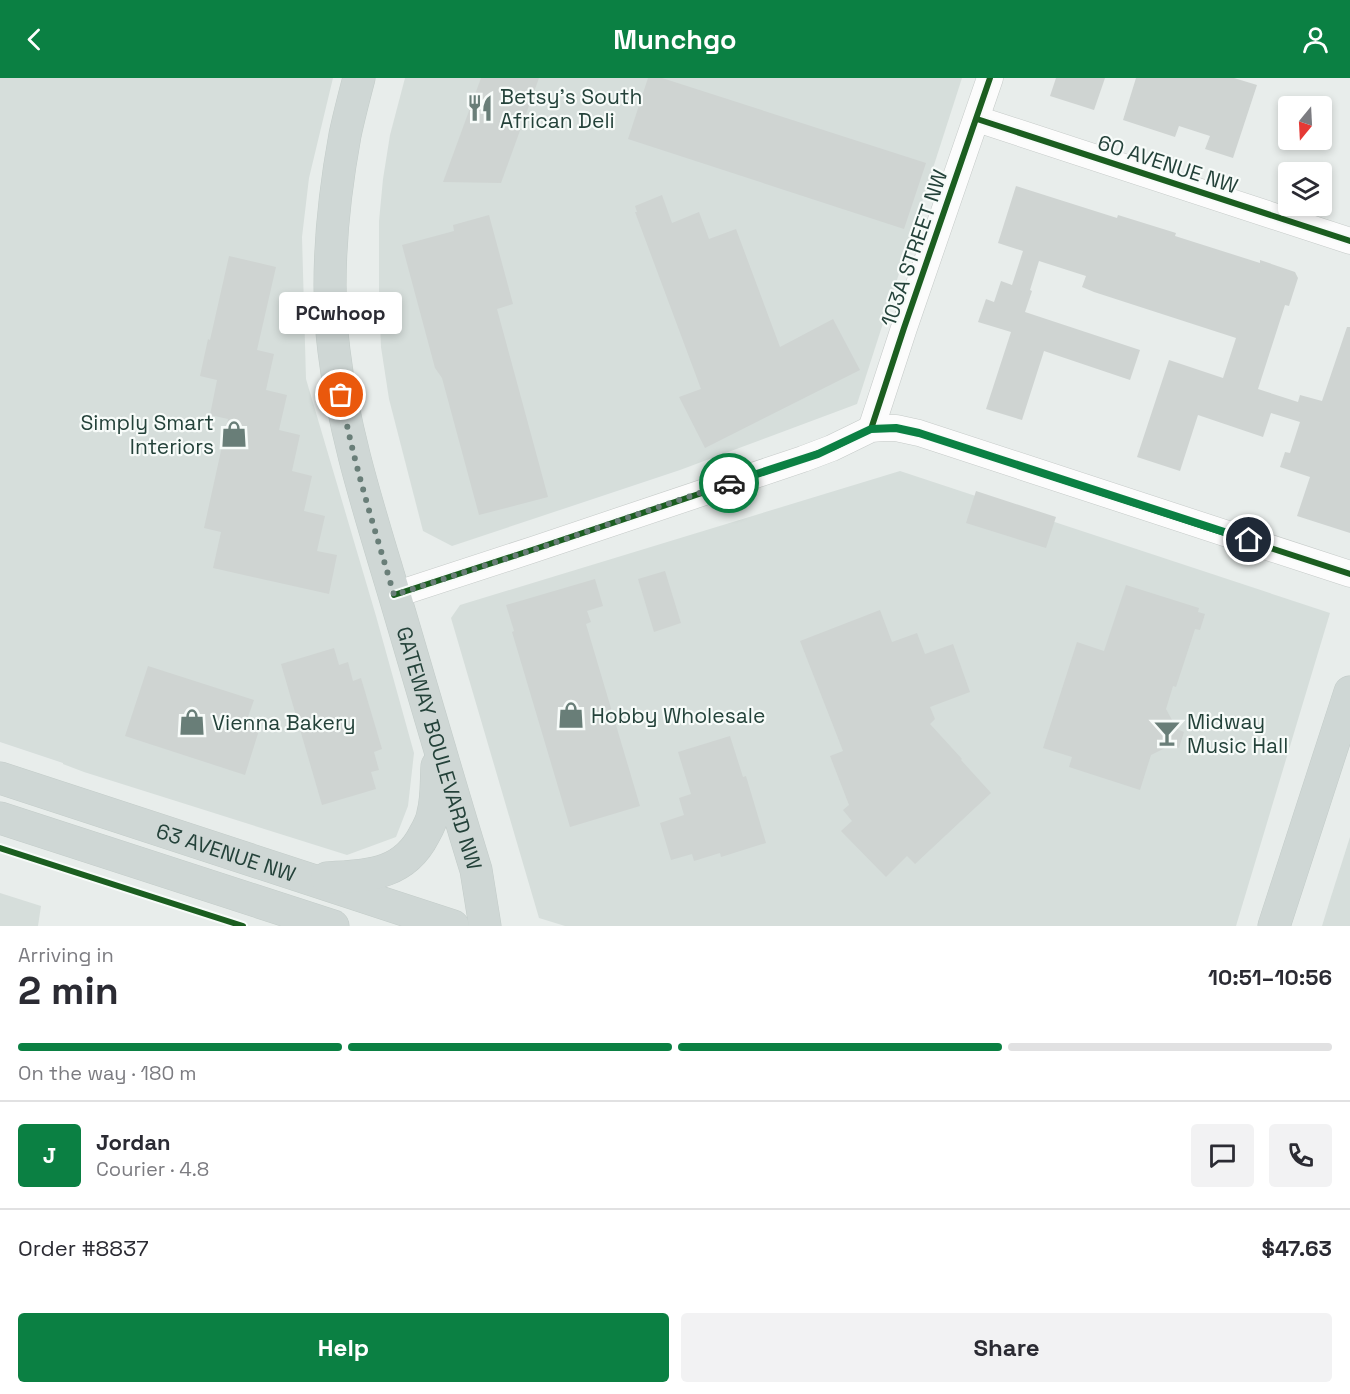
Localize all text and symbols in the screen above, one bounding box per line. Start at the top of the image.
text: Munchgo [613,22,737,57]
icon: back [18,23,51,56]
icon: person [1299,23,1332,56]
place label: Betsy's South African Deli [500,83,642,134]
restaurant icon: Betsy's South African Deli [465,93,495,123]
north arrow [1278,96,1332,150]
map controls [1278,96,1332,216]
street label: 60 AVENUE NW [1094,129,1242,199]
button: layers [1278,162,1332,216]
street label: 103A STREET NW [874,166,954,330]
callout: PCwhoop [280,293,403,335]
text: PCwhoop [295,300,386,326]
pin [315,369,366,420]
icon: bag [324,378,357,411]
place label: Simply Smart Interiors [80,409,214,460]
shop icon: Simply Smart Interiors [219,419,249,449]
courier [699,453,759,513]
icon: car [713,467,746,500]
pin [1223,514,1274,565]
icon: home [1232,523,1265,556]
street label: GATEWAY BOULEVARD NW [391,623,489,873]
shop icon: Hobby Wholesale [556,700,586,730]
place label: Hobby Wholesale [591,702,765,729]
shop icon: Vienna Bakery [177,707,207,737]
place label: Midway Music Hall [1187,708,1288,759]
place label: Vienna Bakery [212,709,356,736]
bar icon: Midway Music Hall [1152,718,1182,748]
street label: 63 AVENUE NW [153,817,299,887]
text: Arriving in [18,942,114,968]
text: 10:51–10:56 [1208,963,1332,991]
text: 2 min [18,966,119,1015]
text: On the way · 180 m [18,1060,197,1086]
button: chat [1191,1124,1254,1187]
button: phone [1269,1124,1332,1187]
text: Jordan [96,1128,171,1156]
text: J [43,1141,56,1169]
text: Courier · 4.8 [96,1156,209,1182]
text: Order #8837 [18,1234,149,1262]
text: $47.63 [1262,1234,1332,1262]
button: Help [18,1313,669,1382]
button: Share [681,1313,1332,1382]

